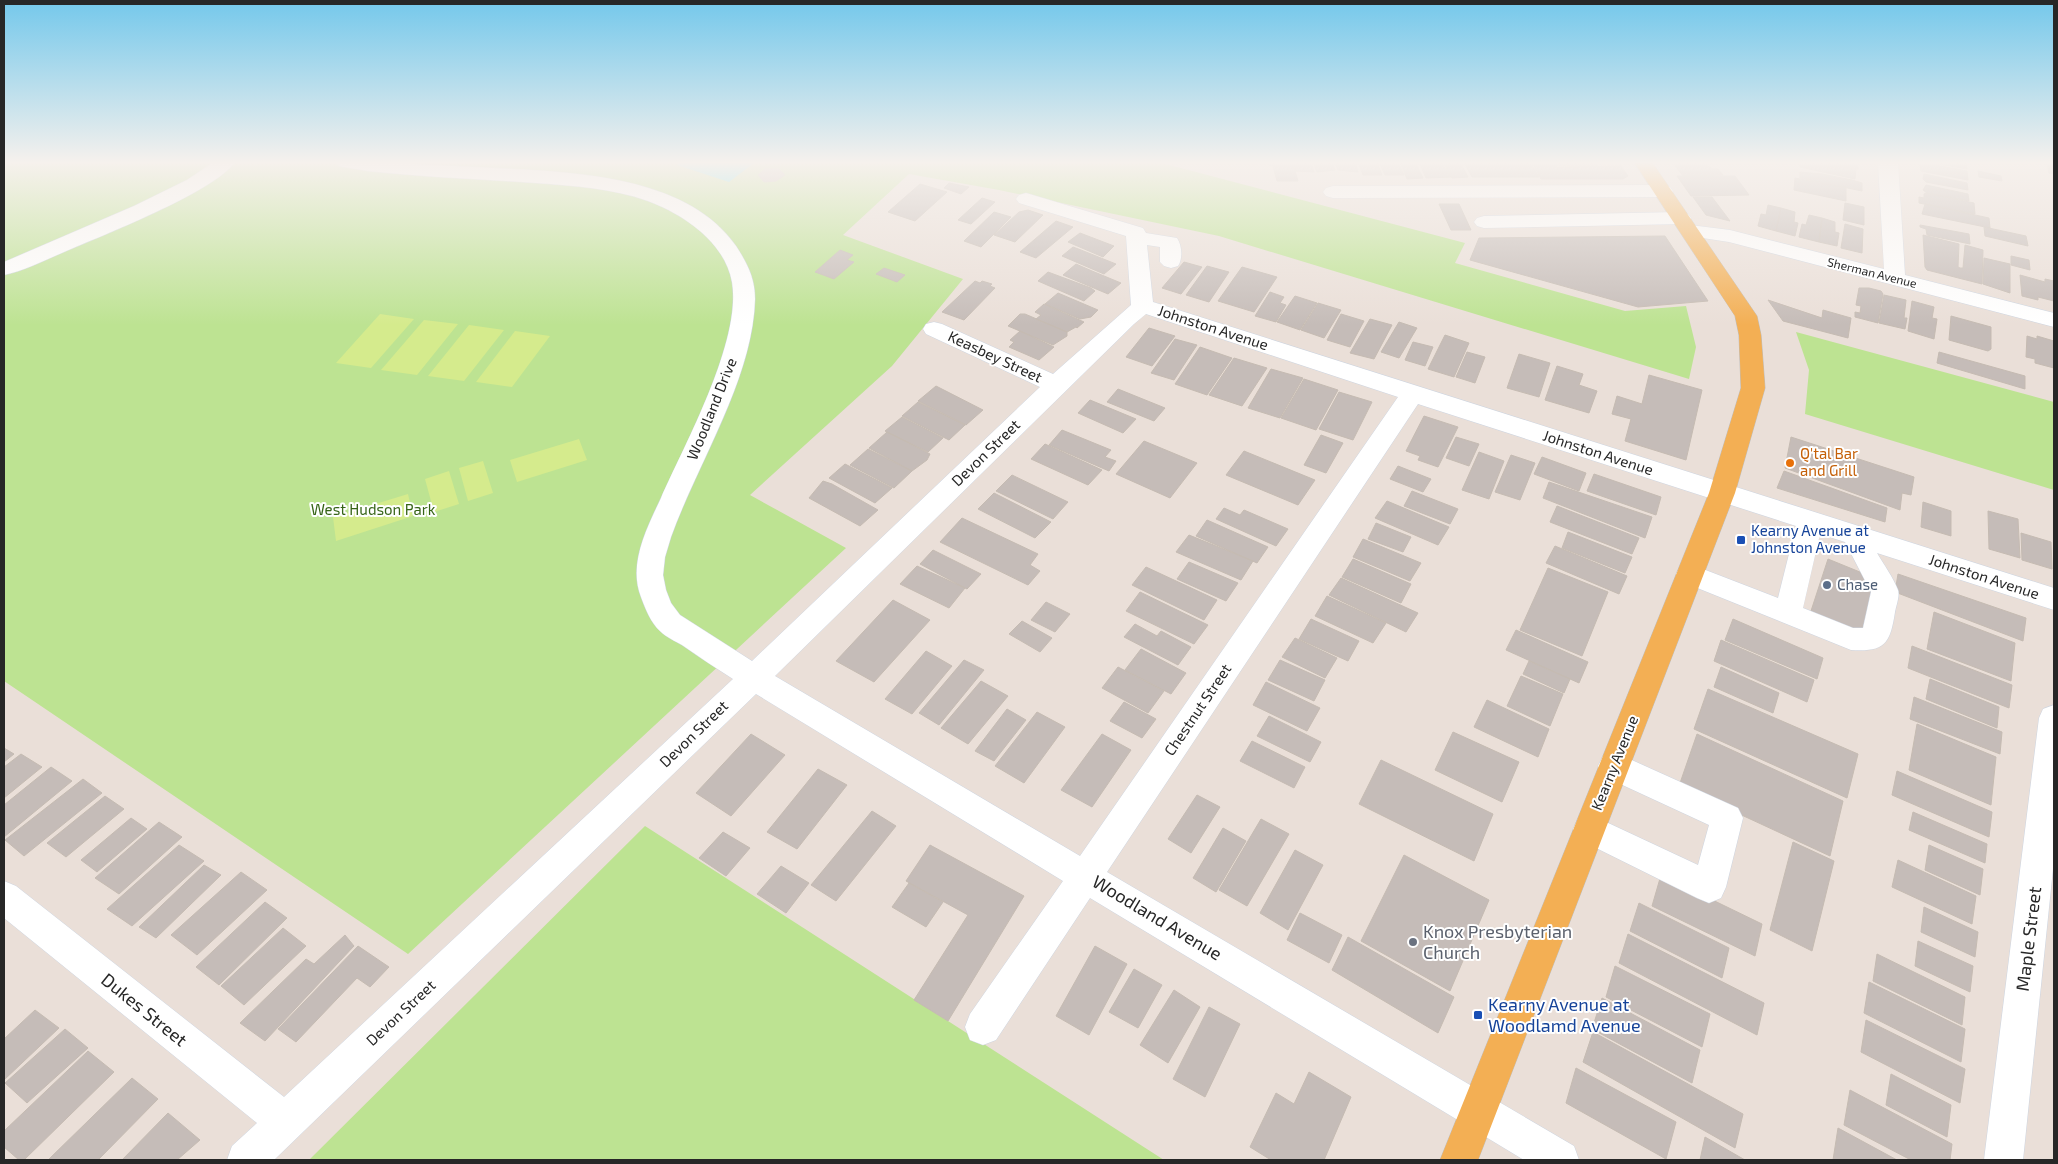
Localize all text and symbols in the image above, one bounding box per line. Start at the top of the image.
street label: Sherman Avenue [1826,254,1918,290]
street label: Johnston Avenue [1156,301,1271,353]
street label: Keasbey Street [945,326,1046,386]
street label: Woodland Drive [682,355,740,462]
street label: Devon Street [947,415,1023,489]
street label: Johnston Avenue [1541,426,1656,478]
place label: Q'tal Bar and Grill [1800,444,1858,479]
marker: Q'tal Bar and Grill [1784,457,1796,469]
park label: West Hudson Park [311,500,436,518]
place label: Kearny Avenue at Johnston Avenue [1751,521,1869,556]
marker: Kearny Avenue at Johnston Avenue [1735,534,1747,546]
street label: Johnston Avenue [1927,550,2042,602]
place label: Chase [1837,575,1878,593]
marker: Chase [1821,579,1833,591]
street label: Chestnut Street [1160,660,1235,759]
street label: Devon Street [655,696,731,770]
street label: Kearny Avenue [1587,713,1641,813]
street label: Woodland Avenue [1089,870,1226,965]
street label: Maple Street [2011,885,2045,992]
place label: Knox Presbyterian Church [1423,920,1572,963]
marker: Knox Presbyterian Church [1407,936,1419,948]
street label: Dukes Street [97,968,192,1051]
street label: Devon Street [362,975,439,1049]
place label: Kearny Avenue at Woodlamd Avenue [1488,993,1641,1036]
marker: Kearny Avenue at Woodlamd Avenue [1472,1009,1484,1021]

